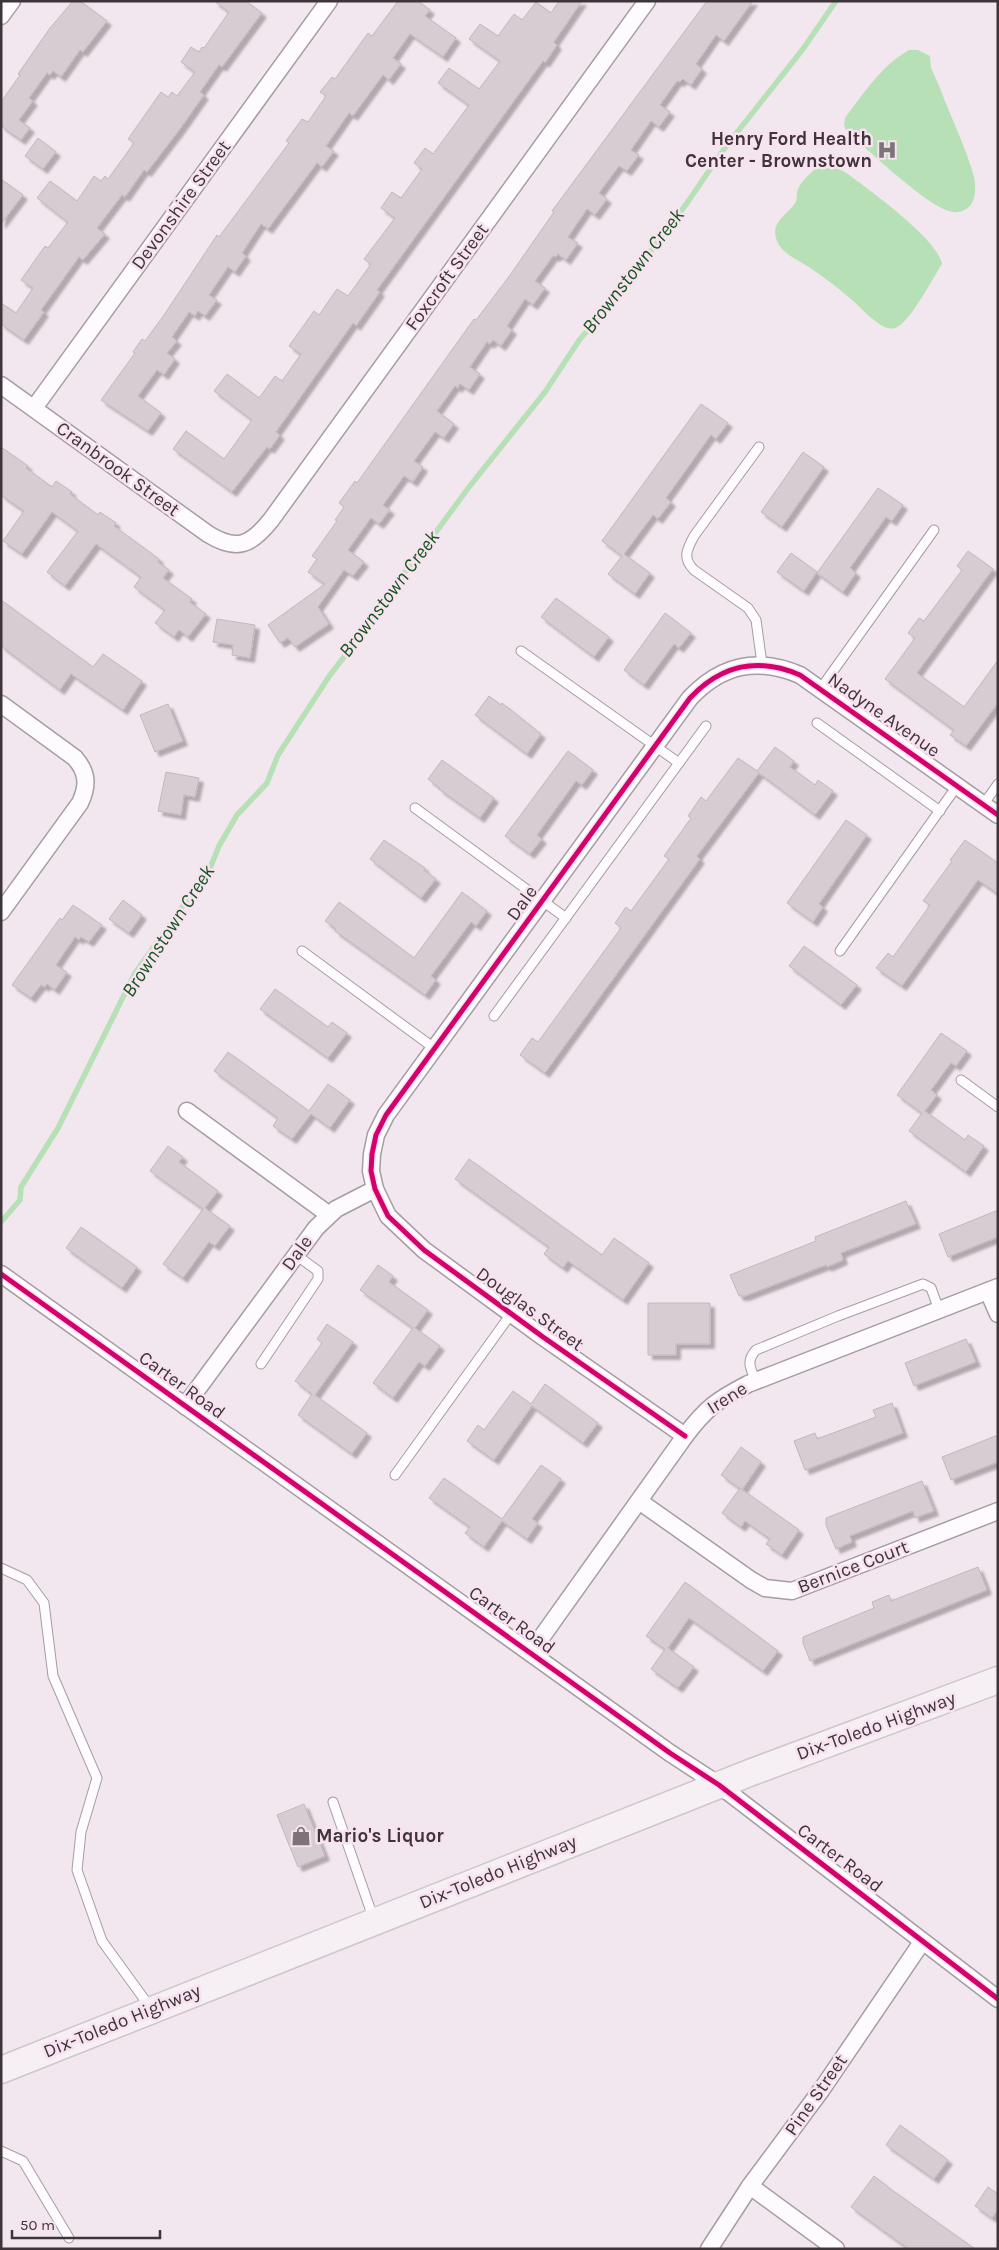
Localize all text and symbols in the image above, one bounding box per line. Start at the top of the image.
place label: Henry Ford Health Center - Brownstown [685,128,872,172]
street label: Devonshire Street [127,136,235,274]
hospital icon: Henry Ford Health Center - Brownstown [876,139,898,161]
water label: Brownstown Creek [577,203,690,338]
street label: Foxcroft Street [401,219,493,335]
street label: Cranbrook Street [52,417,184,521]
water label: Brownstown Creek [334,525,445,662]
street label: Nadyne Avenue [824,668,944,762]
water label: Brownstown Creek [117,860,220,1001]
street label: Dale [502,881,542,925]
street label: Dale [277,1231,317,1275]
street label: Douglas Street [472,1263,588,1355]
street label: Carter Road [135,1346,229,1424]
street label: Irene [703,1377,751,1419]
street label: Bernice Court [794,1536,912,1598]
street label: Carter Road [465,1581,559,1659]
street label: Dix-Toledo Highway [793,1687,959,1765]
street label: Carter Road [793,1819,887,1897]
shop icon: Mario's Liquor [290,1825,312,1847]
place label: Mario's Liquor [316,1825,444,1847]
street label: Dix-Toledo Highway [416,1830,580,1914]
street label: Dix-Toledo Highway [40,1979,204,2063]
street label: Pine Street [780,2050,852,2140]
scale bar [12,2208,160,2240]
text: 50 m [20,2216,55,2234]

